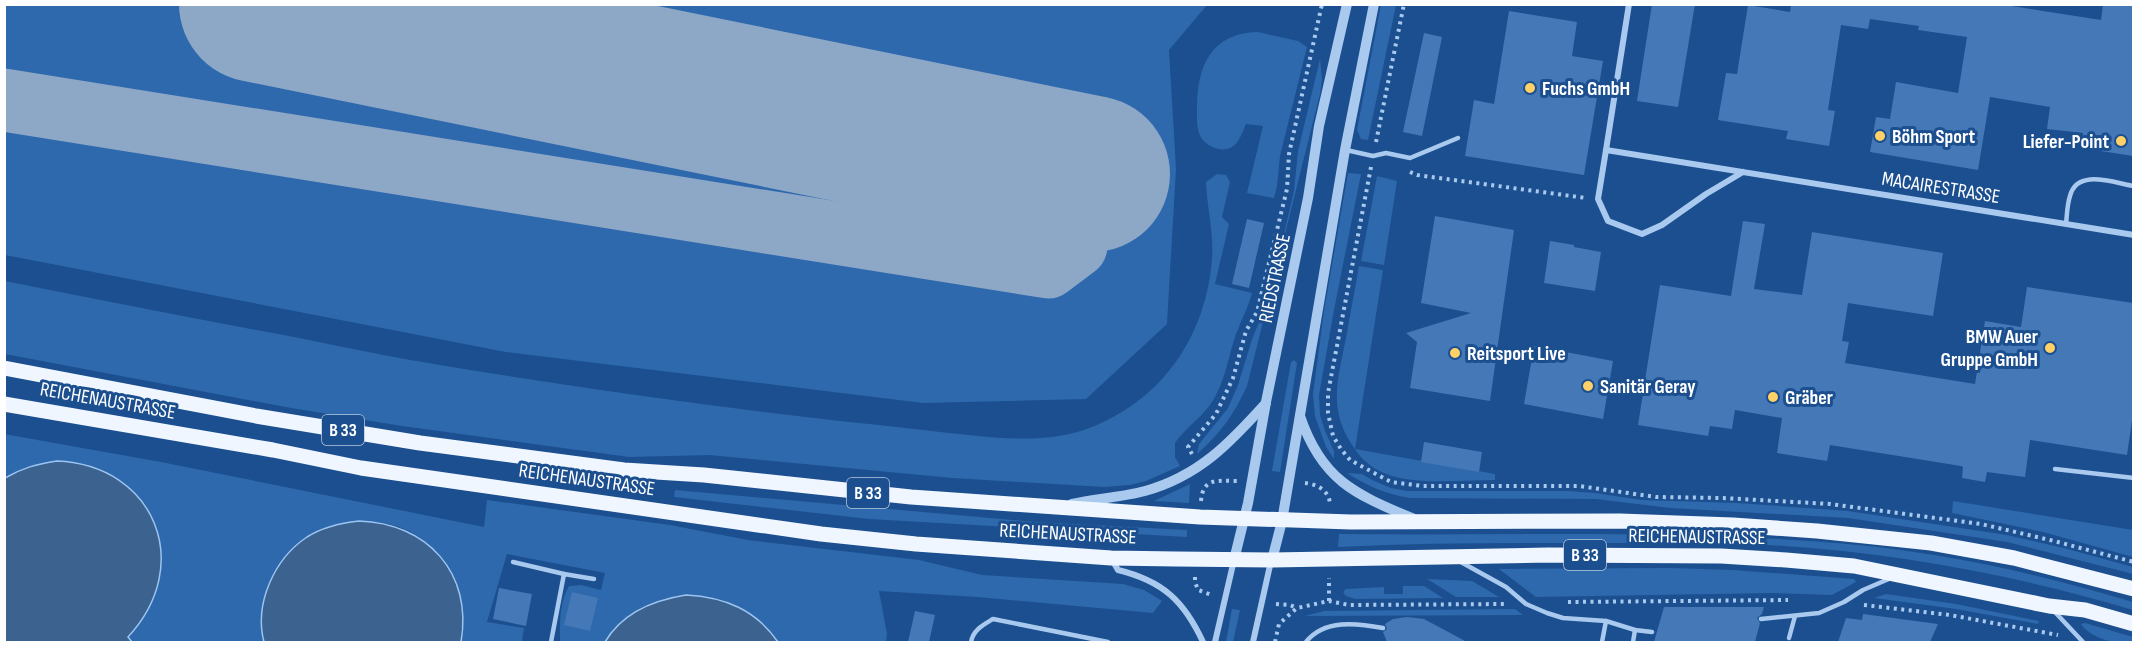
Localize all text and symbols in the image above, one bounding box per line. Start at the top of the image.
place label: Fuchs GmbH [1542,77,1630,101]
marker: Fuchs GmbH [1523,81,1537,95]
place label: Böhm Sport [1892,125,1975,149]
marker: Böhm Sport [1873,129,1887,143]
place label: Liefer-Point [2023,130,2109,154]
marker: Liefer-Point [2114,134,2128,148]
street label: MACAIRESTRASSE [1880,167,2002,209]
street label: RIEDSTRASSE [1254,231,1296,325]
place label: BMW Auer Gruppe GmbH [1941,325,2038,372]
marker: BMW Auer Gruppe GmbH [2043,341,2057,355]
place label: Reitsport Live [1467,342,1566,366]
marker: Reitsport Live [1448,346,1462,360]
place label: Sanitär Geray [1600,375,1696,399]
street label: REICHENAUSTRASSE [38,377,178,425]
marker: Sanitär Geray [1581,379,1595,393]
place label: Gräber [1785,386,1833,410]
marker: Gräber [1766,390,1780,404]
road number: B 33 [322,415,364,445]
street label: REICHENAUSTRASSE [517,459,657,501]
road number: B 33 [847,478,889,508]
street label: REICHENAUSTRASSE [999,518,1137,550]
street label: REICHENAUSTRASSE [1628,524,1766,550]
road number: B 33 [1564,540,1606,570]

